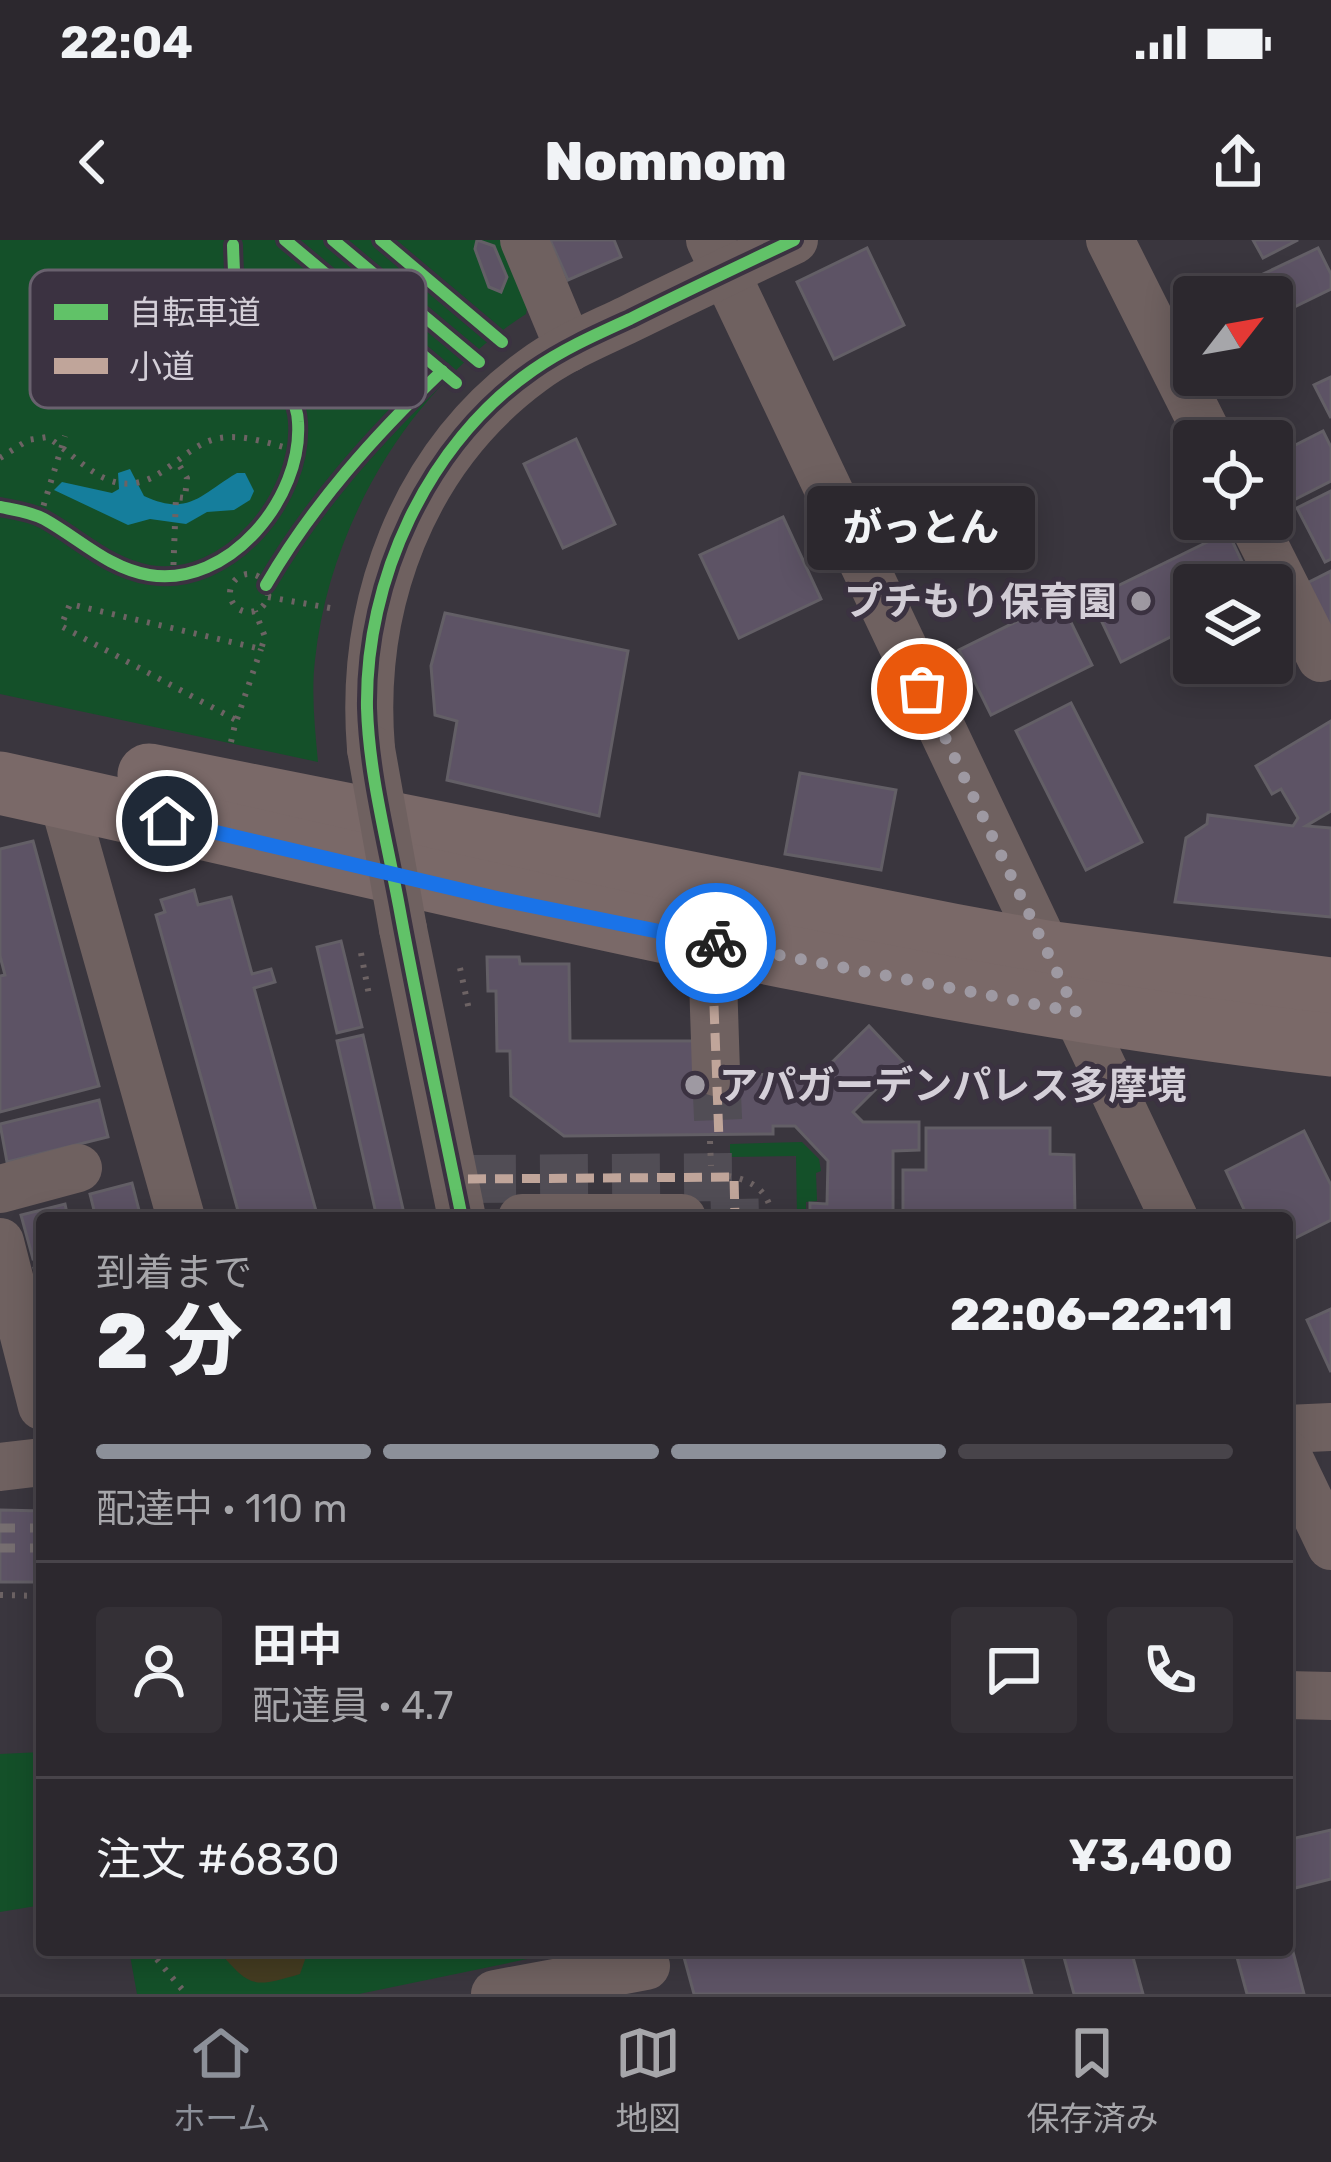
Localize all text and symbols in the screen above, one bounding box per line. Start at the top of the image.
text: 22:04 [60,16,193,69]
icon: back [60,129,126,195]
icon: share [1205,129,1271,195]
text: Nomnom [544,130,787,194]
legend [30,270,426,408]
north arrow [1173,276,1293,396]
map controls [1173,276,1293,684]
text: 自転車道 [129,293,261,332]
text: 小道 [129,347,195,386]
button: locate [1173,420,1293,540]
callout: がっとん [808,485,1036,569]
text: がっとん [843,505,999,551]
button: layers [1173,564,1293,684]
place label: プチもり保育園 [844,579,1117,625]
marker: プチもり保育園 [1128,588,1154,614]
pin [871,638,973,740]
icon: bag [889,656,955,722]
pin [116,770,218,872]
icon: home [134,788,200,854]
courier [656,883,776,1003]
icon: bike [683,910,749,976]
place label: アパガーデンパレス多摩境 [719,1063,1186,1109]
marker: アパガーデンパレス多摩境 [682,1072,708,1098]
text: 到着まで [96,1250,252,1296]
text: 22:06–22:11 [950,1288,1233,1341]
text: 2 分 [96,1295,242,1388]
text: 配達中 · 110 m [96,1486,347,1532]
button: person [96,1607,222,1733]
button: chat [951,1607,1077,1733]
button: phone [1107,1607,1233,1733]
text: 田中 [252,1619,342,1672]
text: 配達員 · 4.7 [252,1683,453,1729]
text: ¥3,400 [1068,1829,1233,1882]
text: 注文 #6830 [96,1833,340,1886]
tab: ホーム [172,2020,271,2140]
tab: 地図 [615,2020,681,2140]
tab: 保存済み [1026,2020,1158,2140]

